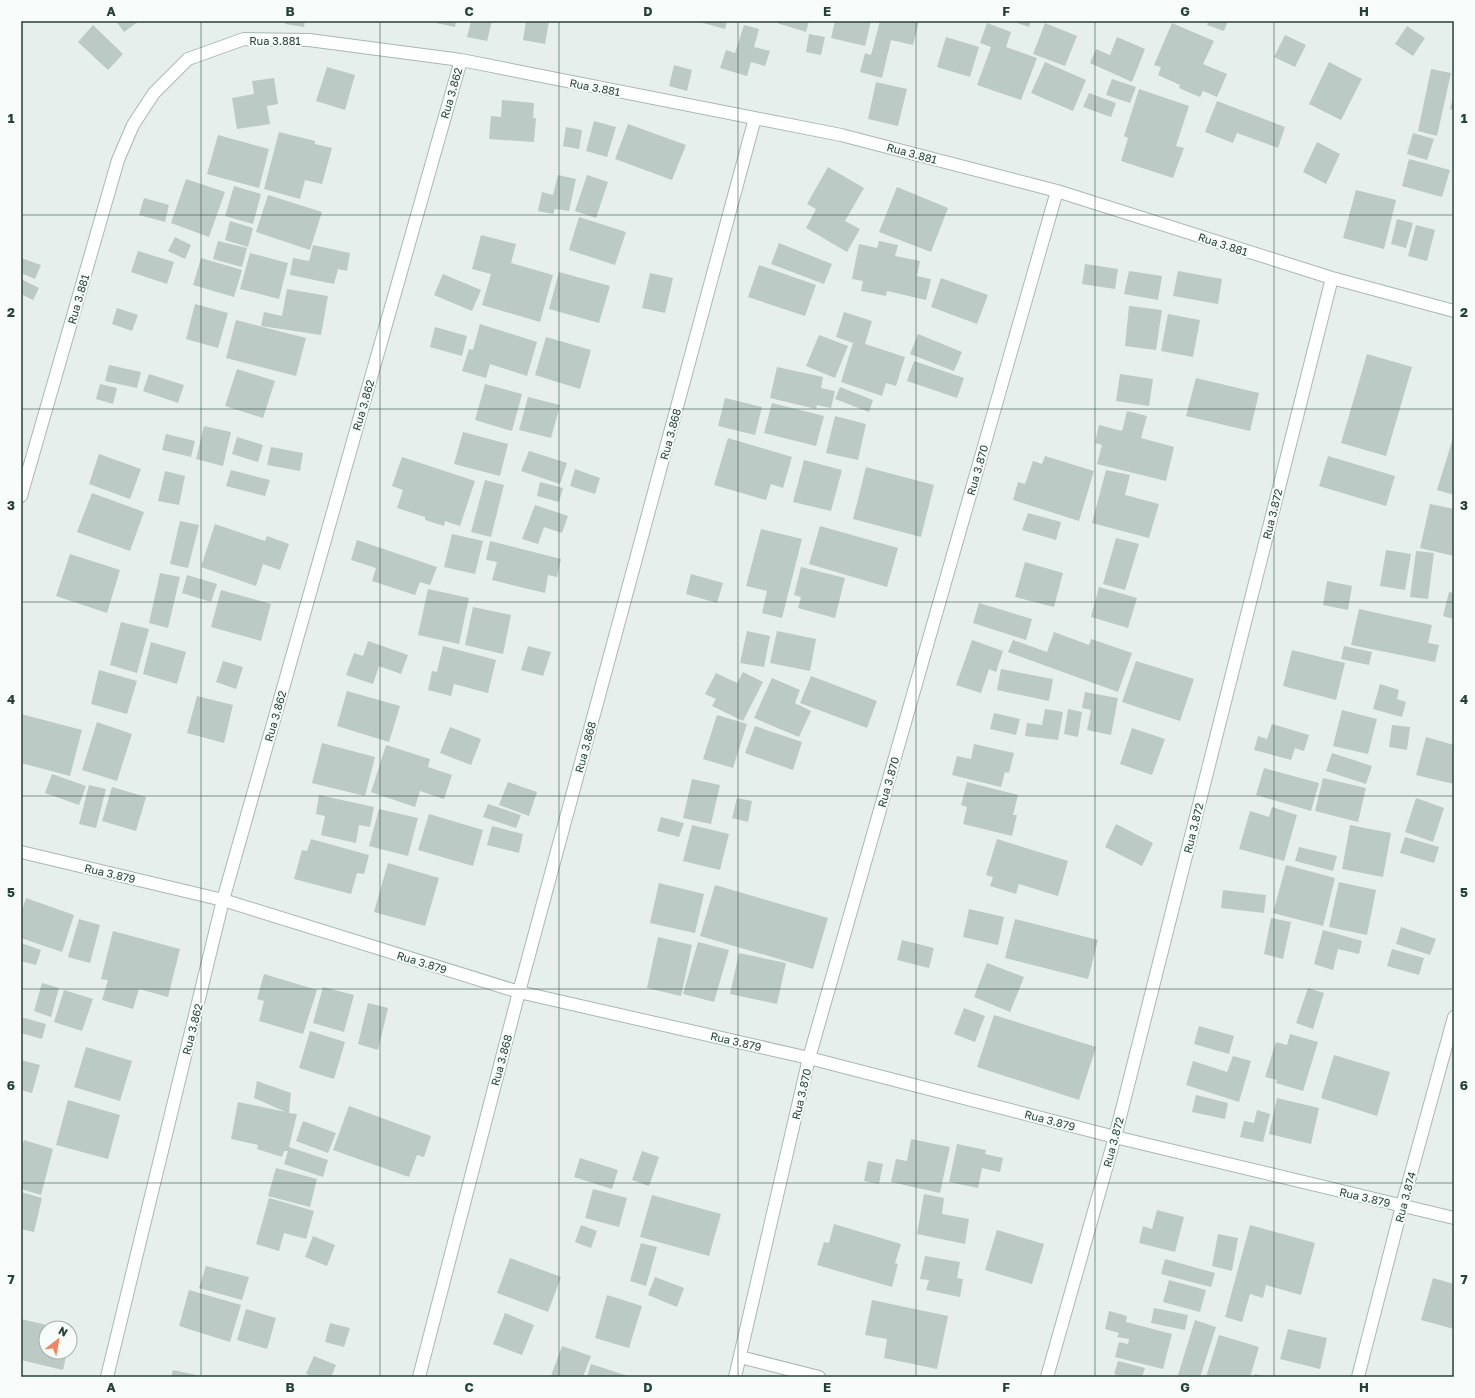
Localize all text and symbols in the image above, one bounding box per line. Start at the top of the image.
text: A [106,3,116,19]
text: B [285,3,295,19]
text: C [464,3,474,19]
text: D [643,3,653,19]
text: E [823,3,831,19]
text: F [1002,3,1010,19]
text: G [1180,3,1190,19]
text: H [1359,3,1369,19]
street label: Rua 3.881 [249,34,301,47]
street label: Rua 3.862 [438,66,464,120]
street label: Rua 3.881 [569,76,621,98]
text: 1 [8,110,15,126]
text: 1 [1461,110,1468,126]
street label: Rua 3.881 [886,140,938,166]
street label: Rua 3.881 [1197,230,1249,258]
street label: Rua 3.881 [65,273,91,325]
text: 2 [7,304,15,320]
text: 2 [1460,304,1468,320]
street label: Rua 3.862 [350,378,376,432]
street label: Rua 3.868 [657,407,683,461]
street label: Rua 3.870 [964,443,990,497]
street label: Rua 3.872 [1259,487,1285,541]
text: 3 [7,497,15,513]
text: 3 [1460,497,1468,513]
street label: Rua 3.862 [262,689,288,743]
text: 4 [7,691,15,707]
text: 4 [1460,691,1468,707]
street label: Rua 3.868 [572,720,598,774]
street label: Rua 3.870 [875,755,901,809]
street label: Rua 3.872 [1180,801,1206,855]
street label: Rua 3.879 [83,861,137,885]
text: 5 [7,884,15,900]
text: 5 [1460,884,1468,900]
street label: Rua 3.879 [395,948,449,976]
street label: Rua 3.862 [179,1002,205,1056]
street label: Rua 3.879 [709,1029,763,1053]
street label: Rua 3.868 [488,1033,514,1087]
street label: Rua 3.870 [789,1067,813,1121]
text: 6 [7,1077,15,1093]
text: 6 [1460,1077,1468,1093]
street label: Rua 3.879 [1023,1107,1077,1133]
street label: Rua 3.872 [1100,1115,1126,1169]
street label: Rua 3.874 [1392,1170,1418,1224]
street label: Rua 3.879 [1338,1185,1392,1209]
text: 7 [7,1271,15,1287]
text: 7 [1460,1271,1468,1287]
north arrow [38,1320,78,1360]
text: N [56,1323,70,1339]
text: A [106,1379,116,1395]
text: B [285,1379,295,1395]
text: C [464,1379,474,1395]
text: D [643,1379,653,1395]
text: E [823,1379,831,1395]
text: F [1002,1379,1010,1395]
text: G [1180,1379,1190,1395]
text: H [1359,1379,1369,1395]

